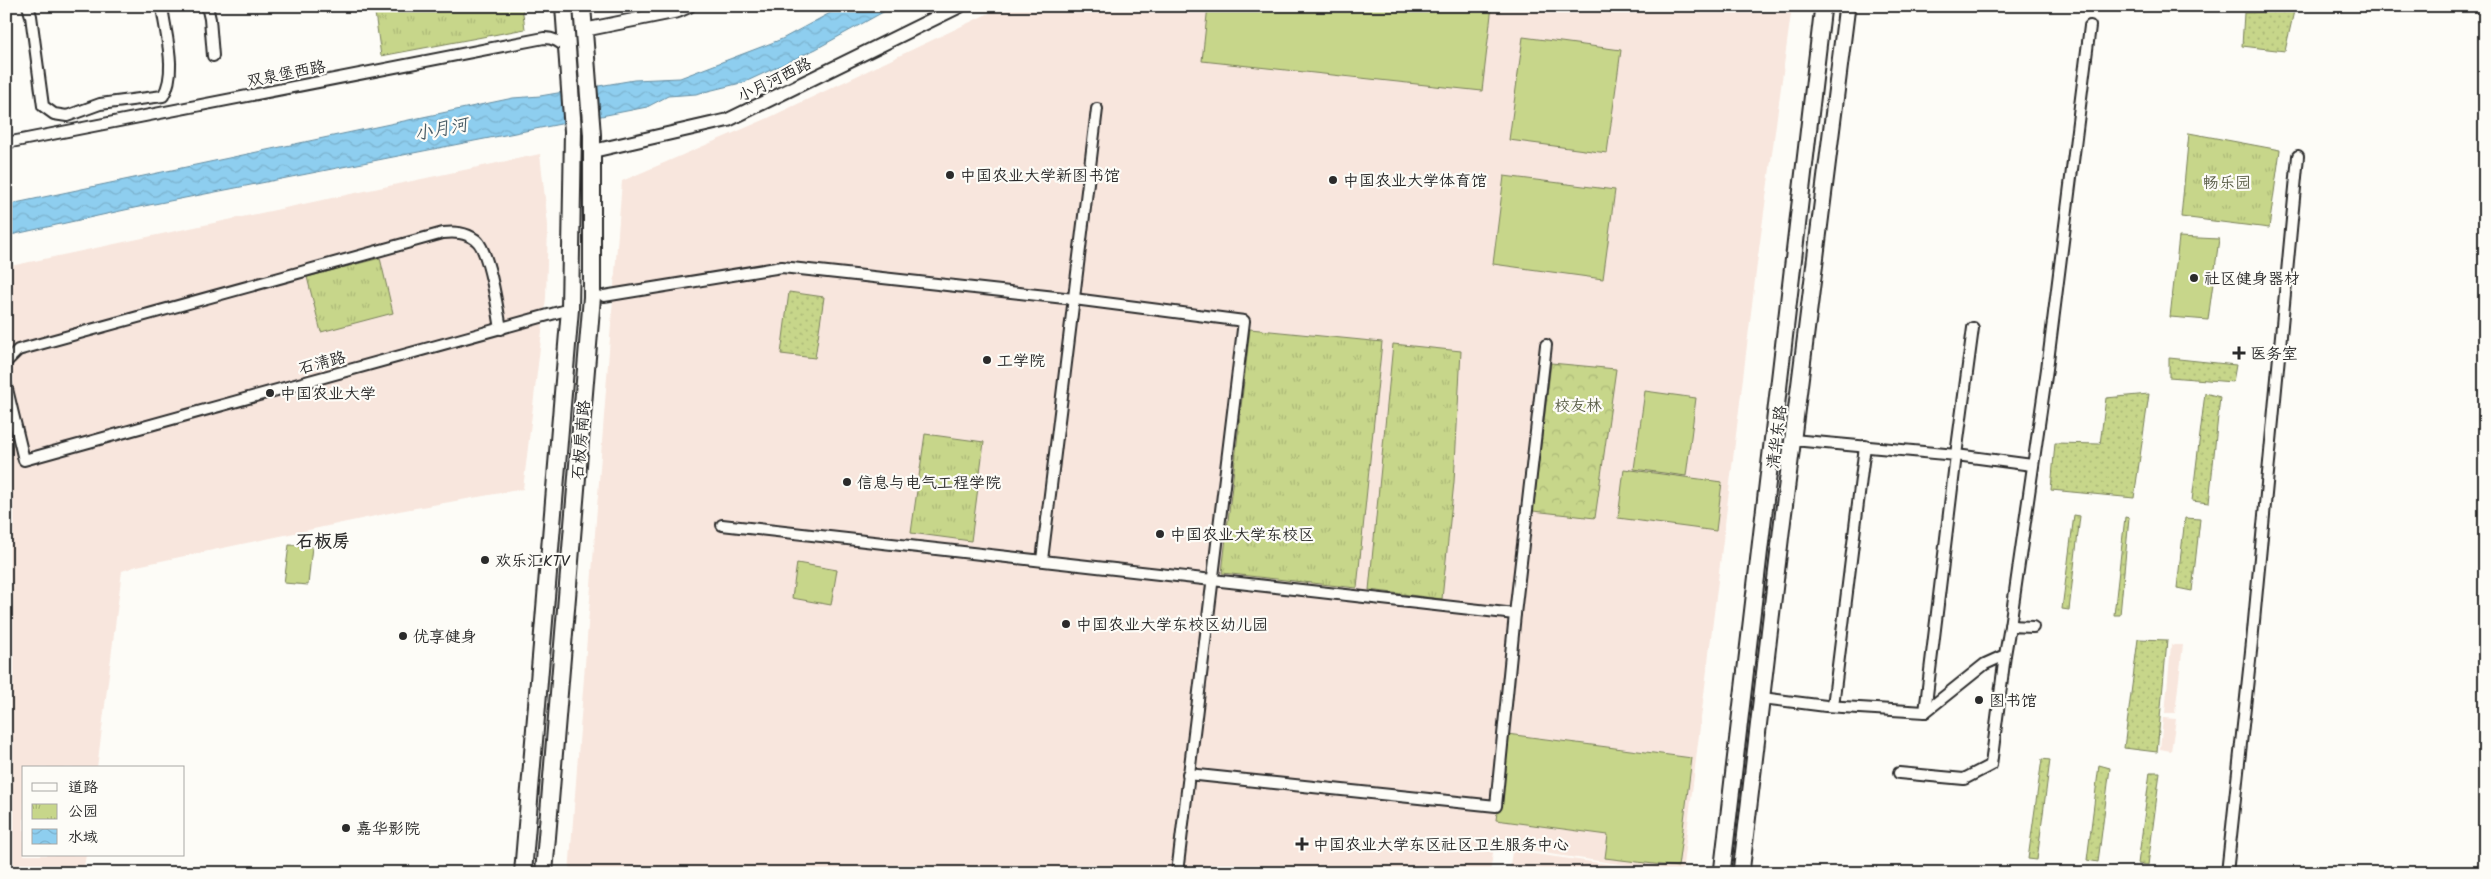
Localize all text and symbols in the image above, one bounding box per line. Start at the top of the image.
street label: 小月河西路 [733,52,816,109]
street label: 双泉堡西路 [245,55,328,94]
water label: 小月河 [412,111,474,150]
place label: 中国农业大学新图书馆 [960,164,1120,189]
marker: 中国农业大学新图书馆 [944,169,956,181]
place label: 中国农业大学体育馆 [1343,169,1487,194]
park label: 畅乐园 [2203,171,2251,196]
marker: 中国农业大学体育馆 [1327,174,1339,186]
place label: 社区健身器材 [2204,267,2300,292]
marker: 社区健身器材 [2188,272,2200,284]
place label: 医务室 [2250,342,2298,367]
street label: 石清路 [296,345,349,382]
marker: 医务室 [2232,346,2246,360]
place label: 工学院 [997,349,1045,374]
marker: 工学院 [981,354,993,366]
place label: 中国农业大学 [280,382,376,407]
marker: 中国农业大学 [264,387,276,399]
park label: 校友林 [1554,394,1602,419]
street label: 石板房南路 [566,399,597,481]
street label: 清华东路 [1761,404,1794,470]
place label: 信息与电气工程学院 [857,471,1001,496]
marker: 信息与电气工程学院 [841,476,853,488]
place label: 中国农业大学东校区 [1170,523,1314,548]
district label: 石板房 [296,528,350,557]
marker: 中国农业大学东校区 [1154,528,1166,540]
place label: 欢乐汇KTV [495,549,571,574]
marker: 欢乐汇KTV [479,554,491,566]
place label: 中国农业大学东校区幼儿园 [1076,613,1268,638]
marker: 中国农业大学东校区幼儿园 [1060,618,1072,630]
place label: 优享健身 [413,625,477,650]
marker: 优享健身 [397,630,409,642]
place label: 图书馆 [1989,689,2037,714]
marker: 图书馆 [1973,694,1985,706]
legend [22,766,185,856]
text: 道路 [68,776,98,800]
text: 公园 [68,800,98,824]
place label: 嘉华影院 [356,817,420,842]
marker: 嘉华影院 [340,822,352,834]
text: 水域 [68,826,98,850]
place label: 中国农业大学东区社区卫生服务中心 [1313,833,1569,858]
marker: 中国农业大学东区社区卫生服务中心 [1295,837,1309,851]

